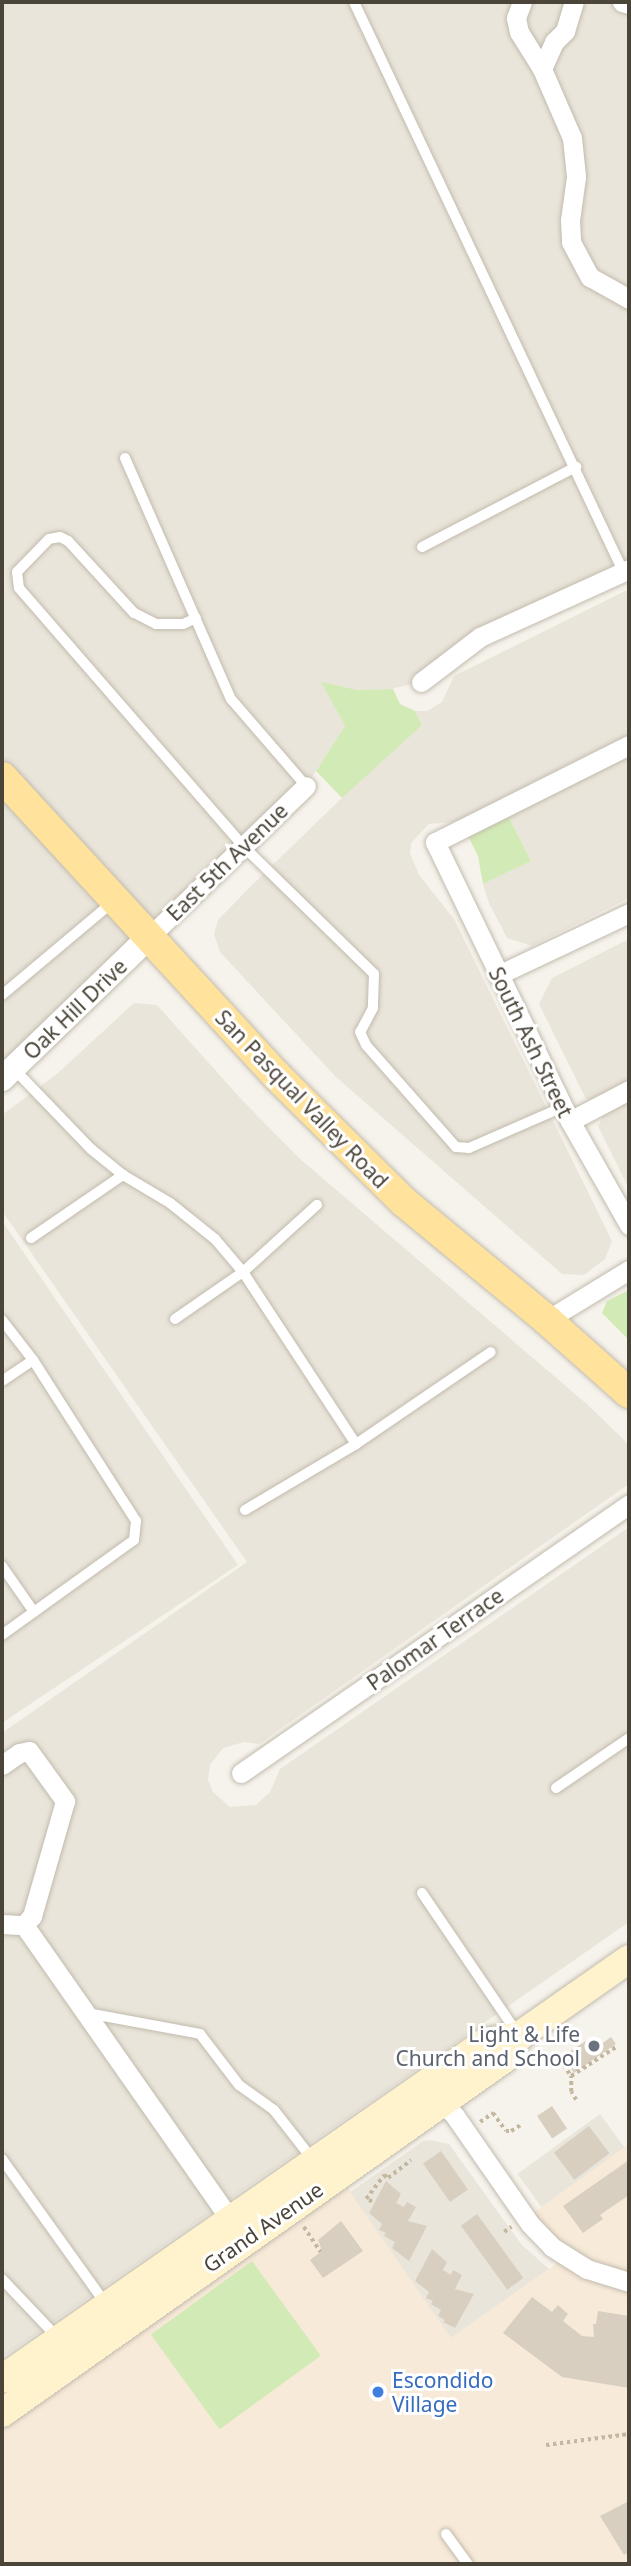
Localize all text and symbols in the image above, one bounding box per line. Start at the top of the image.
street label: East 5th Avenue [161,798,293,926]
street label: Oak Hill Drive [18,953,132,1065]
street label: South Ash Street [484,963,578,1121]
street label: San Pasqual Valley Road [210,1005,394,1193]
street label: Palomar Terrace [362,1583,508,1695]
place label: Light & Life Church and School [395,2021,580,2071]
marker: Light & Life Church and School [586,2038,602,2054]
street label: Grand Avenue [198,2176,328,2278]
place label: Escondido Village [392,2367,493,2417]
marker: Escondido Village [370,2384,386,2400]

